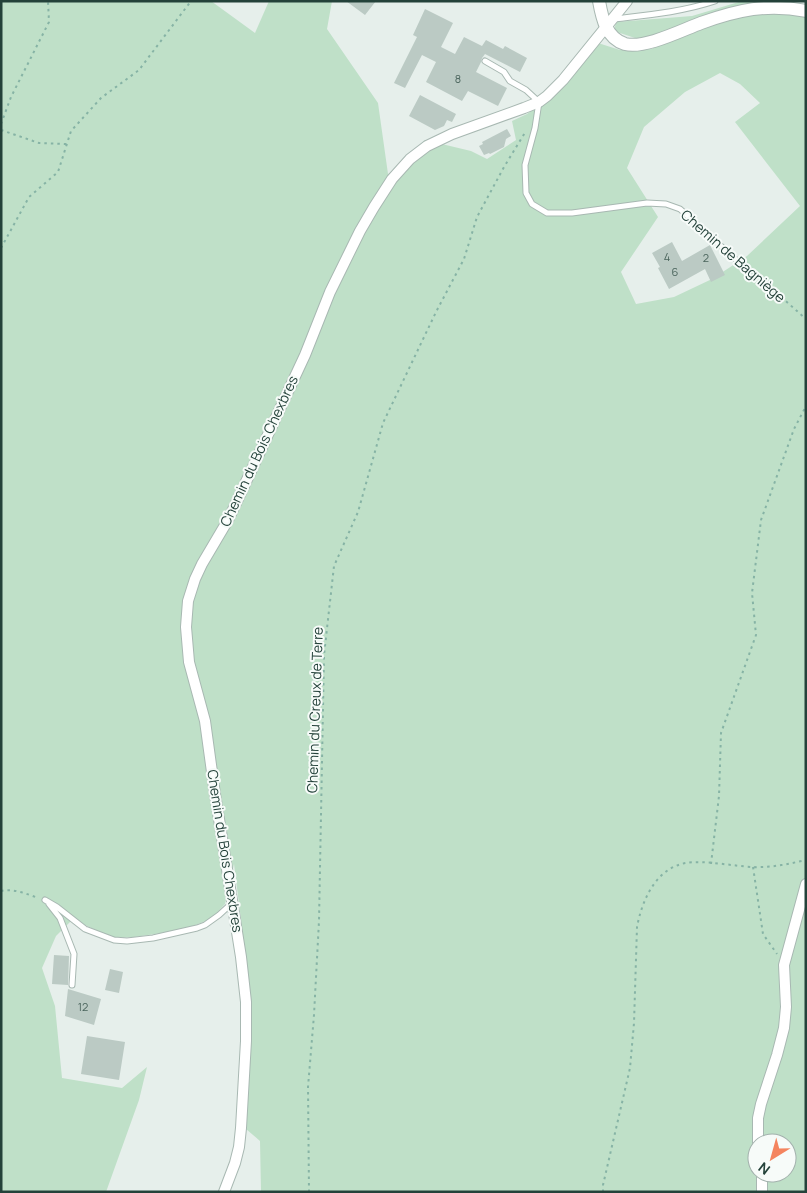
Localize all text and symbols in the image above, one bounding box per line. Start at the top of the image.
house number: 8 [455,71,461,86]
street label: Chemin de Bagniège [677,205,790,306]
house number: 4 [664,249,670,264]
house number: 2 [703,250,709,265]
house number: 6 [672,264,679,279]
street label: Chemin du Bois Chexbres [215,372,302,529]
street label: Chemin du Creux de Terre [302,626,327,793]
street label: Chemin du Bois Chexbres [203,768,248,934]
house number: 12 [78,999,88,1014]
north arrow [747,1133,797,1183]
text: N [754,1158,774,1179]

